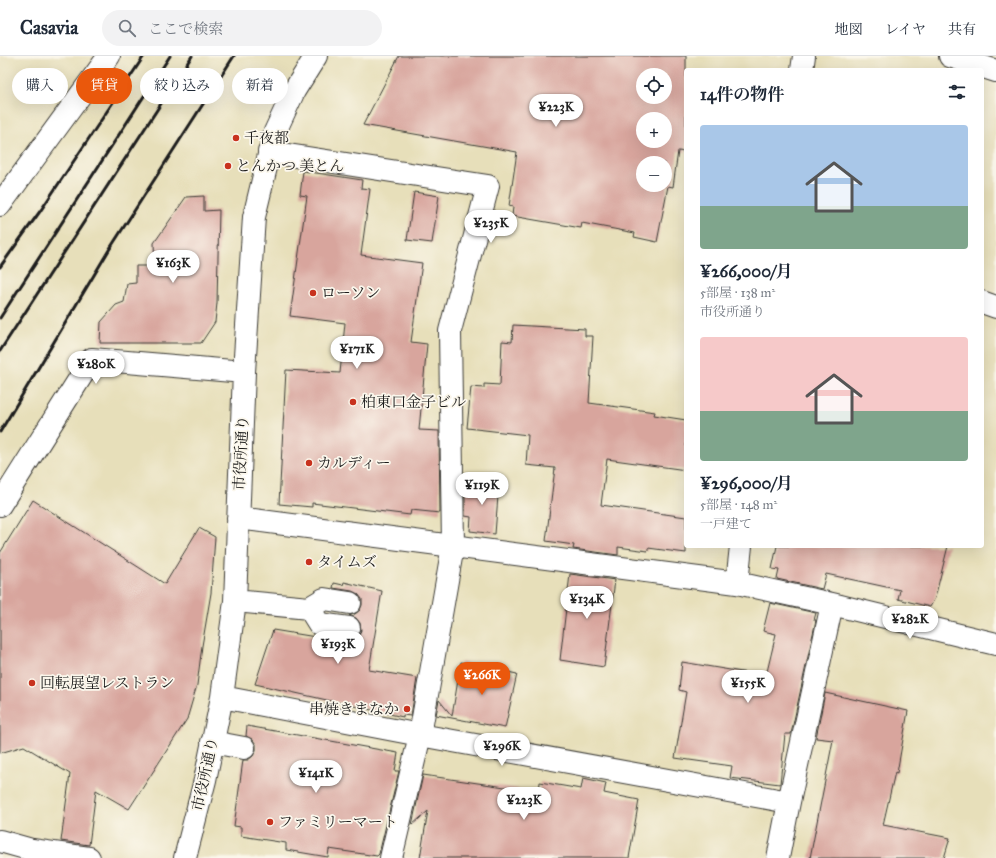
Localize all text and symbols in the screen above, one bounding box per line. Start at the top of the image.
search box [102,10,382,46]
text: Casavia [20,16,78,39]
icon: search [116,17,138,39]
text: ここで検索 [148,20,223,38]
text: 地図 [835,21,863,38]
text: レイヤ [885,21,926,38]
text: 共有 [948,21,976,38]
chip: 購入 [12,68,68,104]
chip: 賃貸 [76,68,132,104]
chip: 絞り込み [140,68,224,104]
chip: 新着 [232,68,288,104]
map controls [636,68,672,192]
button: locate [636,68,672,104]
icon: filters [946,81,968,103]
text: 14件の物件 [700,84,784,105]
pin: ¥223K [528,94,584,128]
text: ¥223K [538,99,574,115]
button: + [636,112,672,148]
place label: 千夜都 [244,129,289,147]
marker: 千夜都 [231,133,241,143]
icon: home [798,151,870,223]
button: − [636,156,672,192]
place label: とんかつ 美とん [236,157,344,175]
marker: とんかつ 美とん [223,161,233,171]
pin: ¥235K [463,210,519,244]
text: ¥235K [473,215,509,231]
pin: ¥163K [145,250,201,284]
text: ¥163K [156,255,190,271]
text: ¥266,000/月 [700,261,793,282]
place label: ローソン [321,284,380,302]
text: 5部屋 · 138 m² [700,285,775,301]
marker: ローソン [308,288,318,298]
text: 市役所通り [700,304,765,320]
pin: ¥171K [329,336,385,370]
text: ¥171K [340,341,374,357]
pin: ¥280K [68,351,124,385]
text: ¥280K [77,356,115,372]
icon: home [798,363,870,435]
place label: 柏東口金子ビル [361,393,466,411]
marker: 柏東口金子ビル [348,397,358,407]
street label: 市役所通り [230,415,252,491]
place label: カルディー [317,454,391,472]
marker: カルディー [304,458,314,468]
pin: ¥119K [454,472,510,506]
text: ¥296,000/月 [700,473,793,494]
text: ¥119K [465,477,499,493]
text: 5部屋 · 148 m² [700,497,777,513]
text: 一戸建て [700,516,752,532]
place label: タイムズ [317,553,377,571]
marker: タイムズ [304,557,314,567]
pin: ¥134K [559,586,615,620]
text: ¥134K [569,591,605,607]
pin: ¥282K [882,606,938,640]
text: ¥282K [891,611,929,627]
pin: ¥193K [310,631,366,665]
text: ¥193K [321,636,355,652]
pin: ¥266K [454,662,510,696]
text: ¥266K [463,667,501,683]
pin: ¥155K [720,670,776,704]
place label: 回転展望レストラン [40,674,175,692]
text: ¥155K [731,675,765,691]
marker: 回転展望レストラン [27,678,37,688]
place label: 串焼きまなか [309,700,399,718]
marker: 串焼きまなか [402,704,412,714]
pin: ¥296K [474,733,530,767]
street label: 市役所通り [188,735,222,813]
text: ¥296K [483,738,521,754]
pin: ¥141K [288,760,344,794]
text: ¥141K [298,765,334,781]
pin: ¥223K [496,787,552,821]
text: ¥223K [506,792,542,808]
place label: ファミリーマート [278,813,398,831]
marker: ファミリーマート [265,817,275,827]

